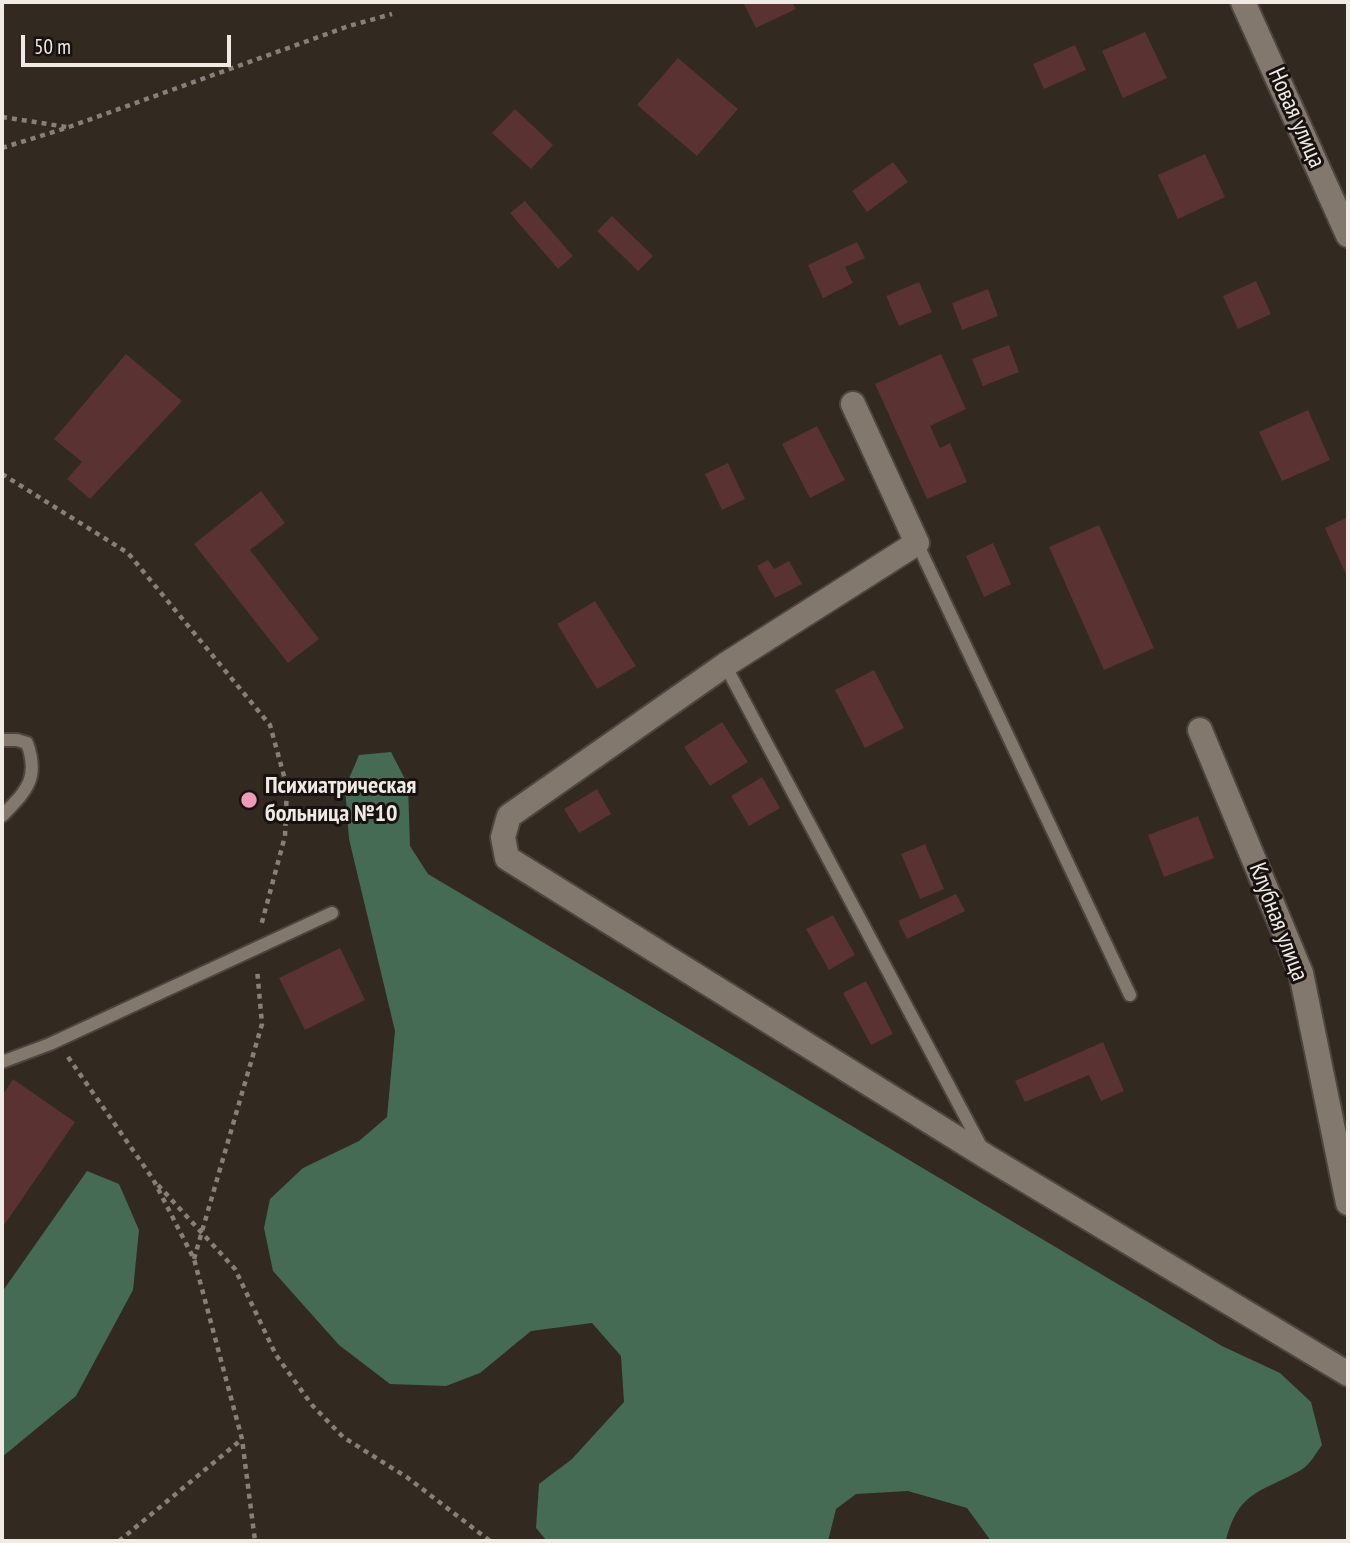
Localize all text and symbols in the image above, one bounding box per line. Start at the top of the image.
scale bar [24,21,234,65]
text: 50 m [34,33,71,60]
street label: Новая улица [1261,64,1331,172]
place label: Психиатрическая больница №10 [265,772,416,828]
marker: Психиатрическая больница №10 [239,790,259,810]
street label: Клубная улица [1242,859,1314,985]

